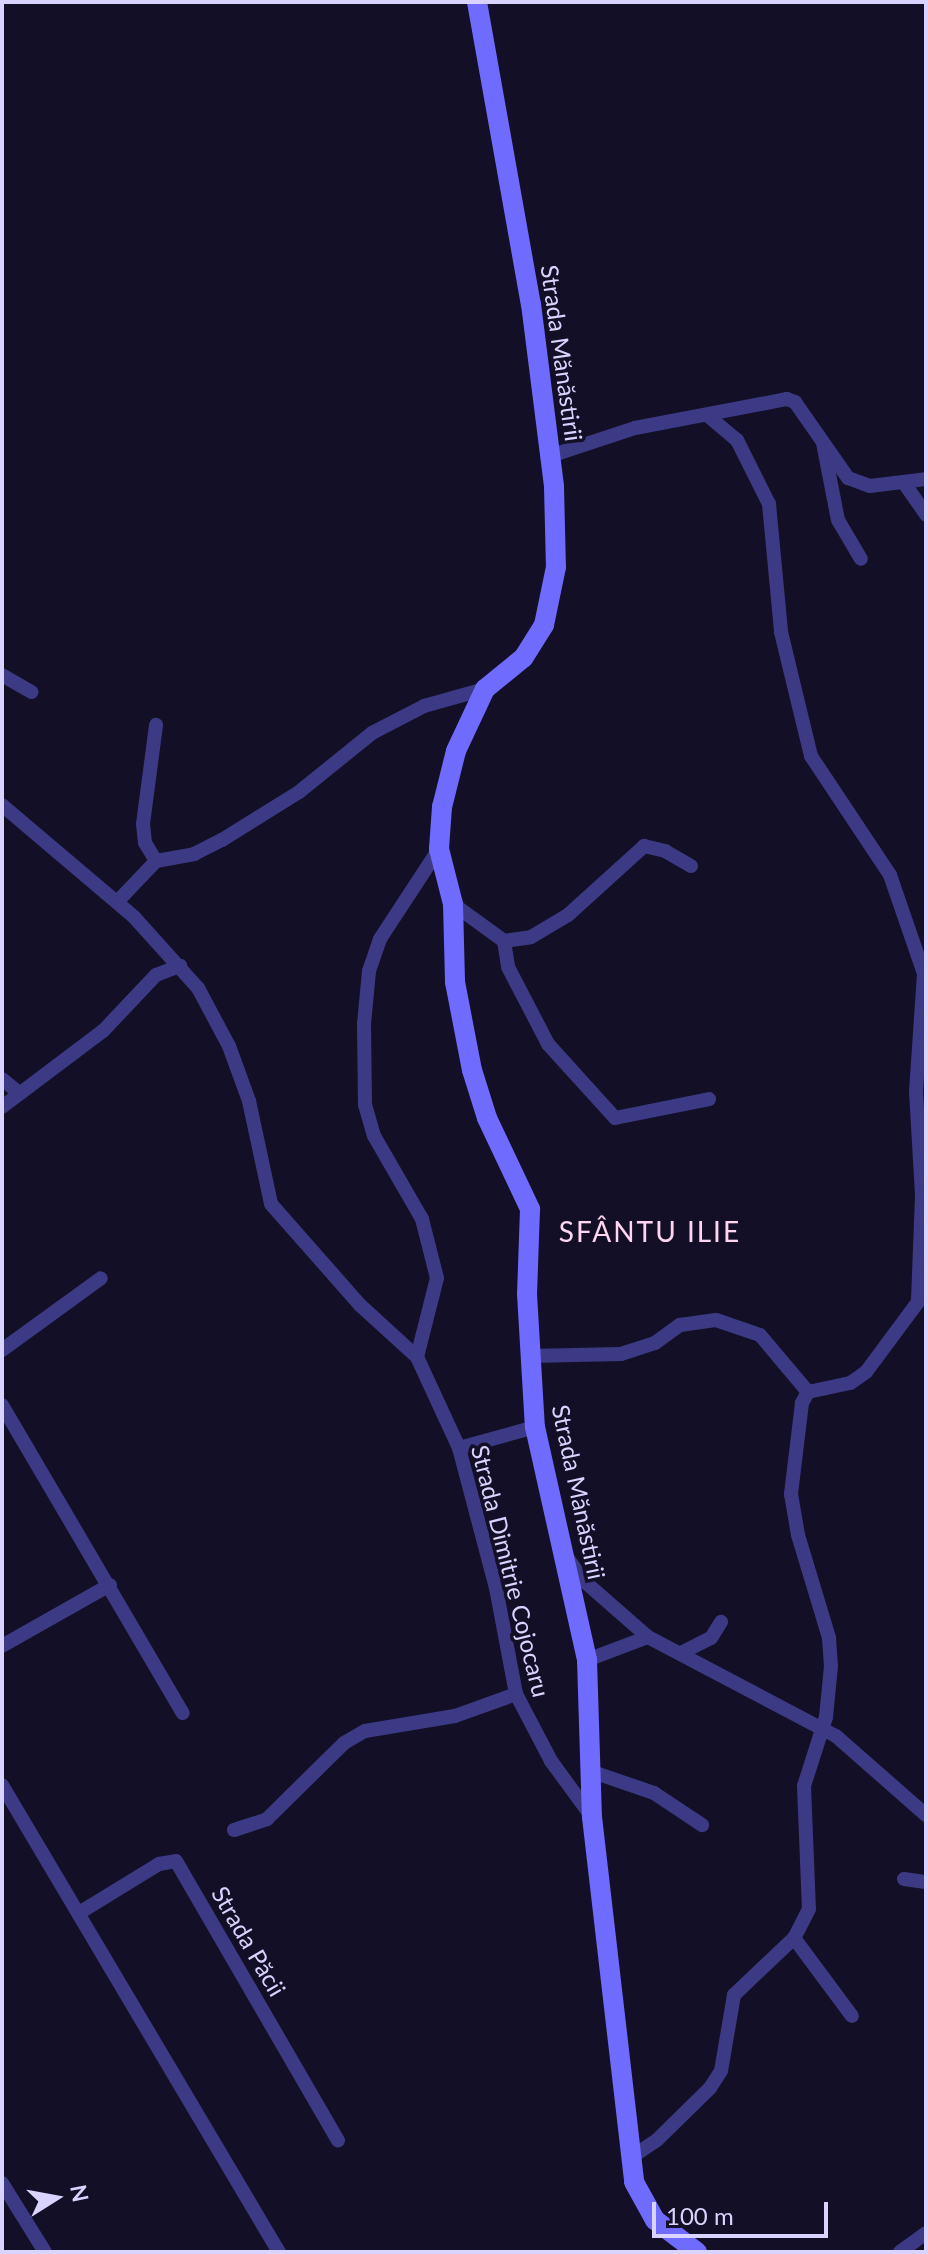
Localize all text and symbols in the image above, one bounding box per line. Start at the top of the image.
street label: Strada Mănăstirii [535,263,589,443]
district label: SFÂNTU ILIE [559,1214,741,1248]
street label: Strada Mănăstirii [546,1402,612,1582]
street label: Strada Dimitrie Cojocaru [466,1442,556,1700]
street label: Strada Păcii [206,1881,292,2001]
north arrow [16,2158,96,2238]
text: N [65,2182,95,2204]
scale bar [656,2186,832,2236]
text: 100 m [666,2201,734,2230]

